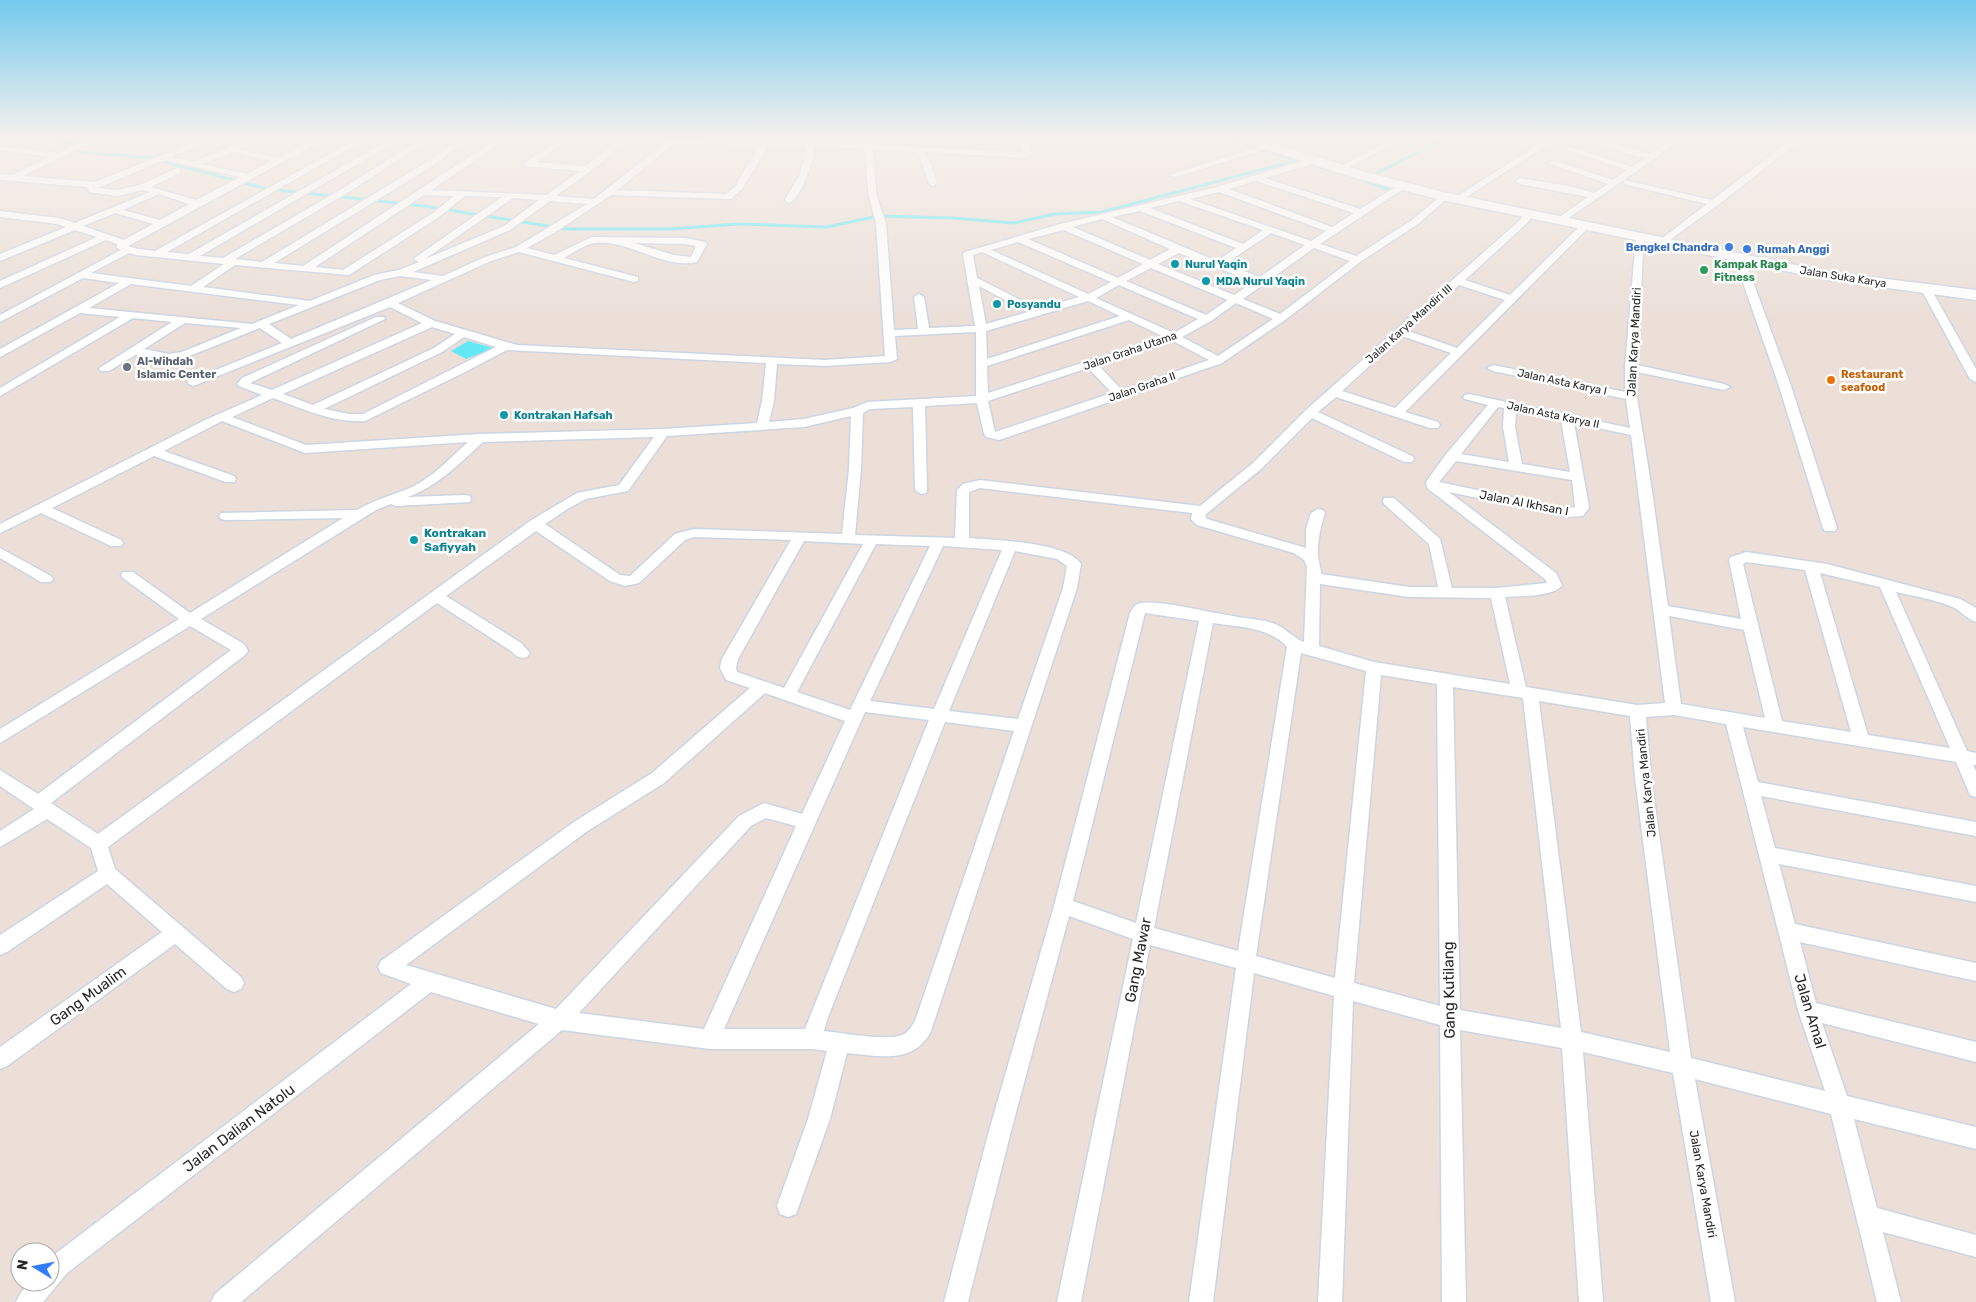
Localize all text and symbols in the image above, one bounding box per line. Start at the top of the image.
place label: Bengkel Chandra [1626,241,1719,254]
marker: Bengkel Chandra [1723,241,1735,253]
marker: Rumah Anggi [1741,243,1753,255]
place label: Rumah Anggi [1757,243,1829,256]
marker: Nurul Yaqin [1169,258,1181,270]
place label: Nurul Yaqin [1185,258,1247,271]
place label: Kampak Raga Fitness [1714,258,1788,284]
marker: Kampak Raga Fitness [1698,264,1710,276]
street label: Jalan Suka Karya [1799,264,1887,290]
marker: MDA Nurul Yaqin [1200,275,1212,287]
place label: MDA Nurul Yaqin [1216,275,1305,288]
street label: Jalan Karya Mandiri III [1363,282,1455,366]
street label: Jalan Karya Mandiri [1624,287,1644,397]
marker: Posyandu [991,298,1003,310]
place label: Posyandu [1007,298,1061,311]
street label: Jalan Graha Utama [1081,329,1179,373]
place label: Al-Wihdah Islamic Center [137,355,216,381]
marker: Al-Wihdah Islamic Center [121,361,133,373]
street label: Jalan Asta Karya I [1516,366,1608,398]
place label: Restaurant seafood [1841,368,1903,394]
street label: Jalan Graha II [1107,369,1177,405]
marker: Restaurant seafood [1825,374,1837,386]
street label: Jalan Asta Karya II [1506,399,1600,431]
marker: Kontrakan Hafsah [498,409,510,421]
place label: Kontrakan Hafsah [514,409,613,422]
street label: Jalan Al Ikhsan I [1478,487,1570,519]
place label: Kontrakan Safiyyah [424,526,487,554]
marker: Kontrakan Safiyyah [408,534,420,546]
street label: Jalan Karya Mandiri [1633,728,1659,838]
street label: Gang Mawar [1121,916,1155,1004]
street label: Gang Kutilang [1439,941,1459,1039]
street label: Gang Mualim [46,962,130,1030]
street label: Jalan Amal [1790,971,1830,1051]
street label: Jalan Dalian Natolu [180,1080,298,1176]
street label: Jalan Karya Mandiri [1687,1129,1719,1239]
north arrow [10,1242,60,1292]
text: N [13,1258,32,1271]

